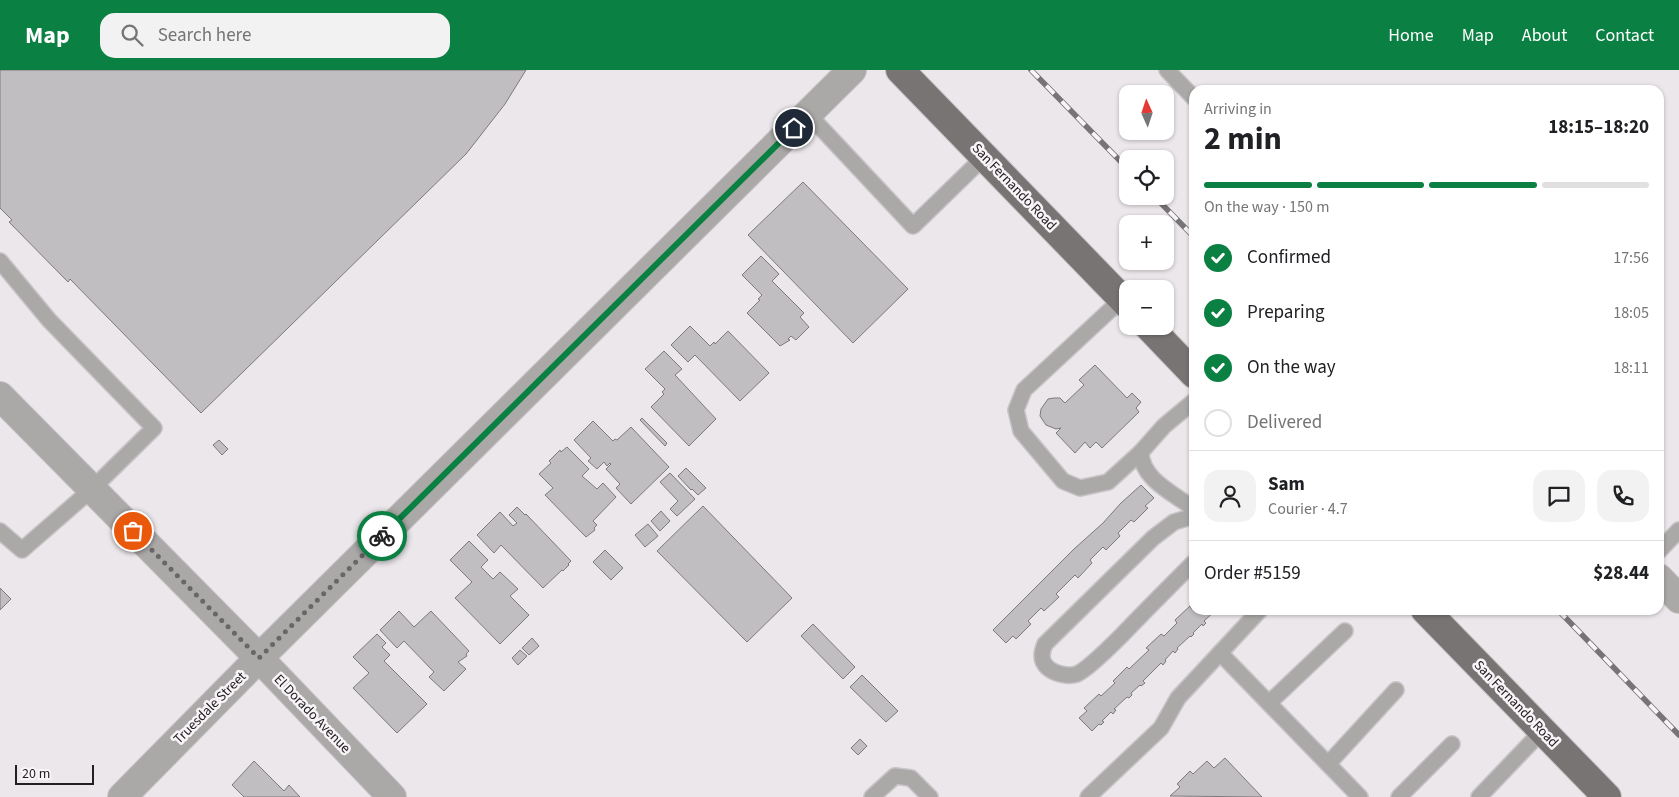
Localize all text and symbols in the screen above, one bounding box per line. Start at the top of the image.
search box [100,13,450,58]
text: Map [25,18,70,53]
icon: search [118,21,146,49]
text: Search here [158,22,251,49]
text: Home [1388,23,1434,48]
text: Map [1462,23,1494,48]
text: About [1522,23,1567,48]
text: Contact [1595,23,1654,48]
north arrow [1119,85,1174,140]
map controls [1119,85,1174,335]
text: Arriving in [1204,98,1272,120]
pin [773,107,815,149]
icon: home [780,114,808,142]
text: 18:15–18:20 [1548,114,1649,141]
text: 2 min [1204,116,1282,162]
street label: San Fernando Road [967,139,1061,235]
button: locate [1119,150,1174,205]
text: On the way · 150 m [1204,196,1329,218]
button: + [1119,215,1174,270]
icon: check [1204,244,1232,272]
text: Confirmed [1247,244,1331,271]
text: 17:56 [1613,247,1649,269]
button: − [1119,280,1174,335]
icon: check [1204,299,1232,327]
text: Preparing [1247,299,1325,326]
text: 18:05 [1613,302,1649,324]
icon: check [1204,354,1232,382]
text: On the way [1247,354,1336,381]
text: 18:11 [1613,357,1649,379]
text: Delivered [1247,409,1322,436]
button: person [1204,470,1256,522]
button: chat [1533,470,1585,522]
button: phone [1597,470,1649,522]
text: Sam [1268,471,1305,498]
text: Courier · 4.7 [1268,498,1348,520]
pin [112,510,154,552]
courier [357,511,407,561]
icon: bag [119,517,147,545]
icon: bike [368,522,396,550]
text: Order #5159 [1204,560,1301,587]
text: $28.44 [1593,560,1649,587]
street label: San Fernando Road [1469,656,1563,752]
street label: Truesdale Street [169,667,251,749]
street label: El Dorado Avenue [269,670,355,758]
scale bar [15,762,94,785]
text: 20 m [22,764,50,784]

